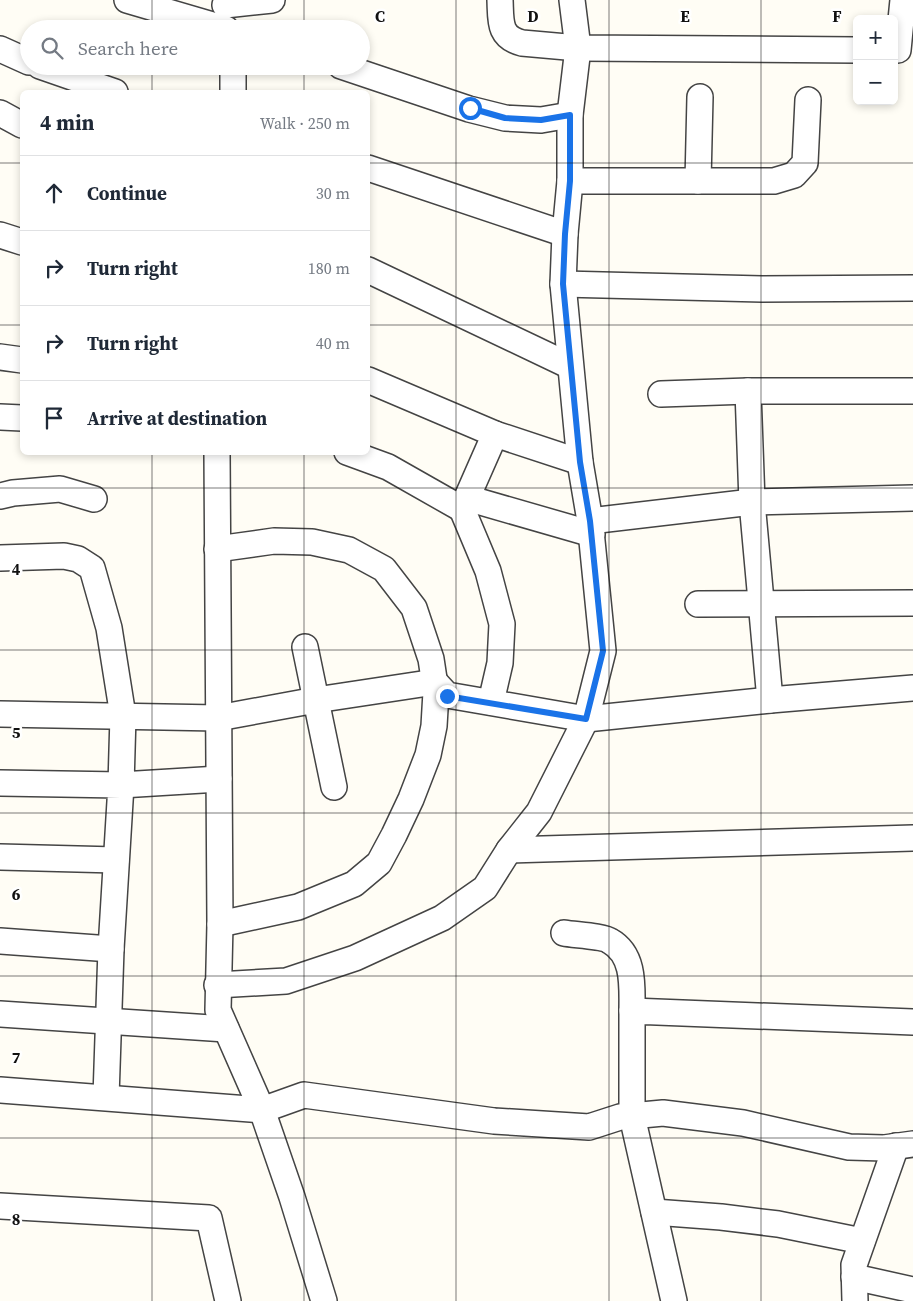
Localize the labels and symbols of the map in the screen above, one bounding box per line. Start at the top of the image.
text: C [375,5,385,27]
text: D [527,5,539,27]
text: E [680,5,690,27]
text: F [832,5,842,27]
route start [459,97,482,120]
text: 4 [12,558,21,580]
route end [436,685,459,708]
text: 5 [12,721,21,743]
text: 6 [12,883,21,905]
text: 7 [12,1046,21,1068]
text: 8 [12,1208,20,1230]

